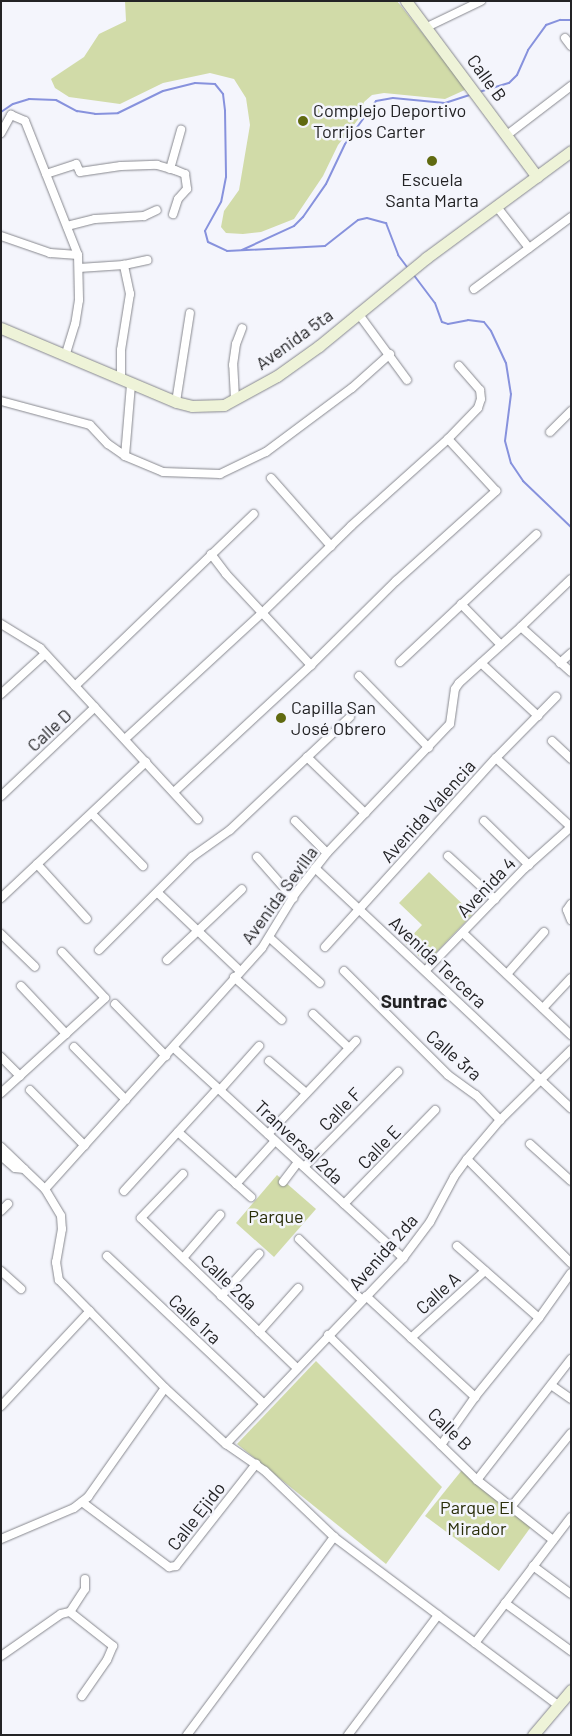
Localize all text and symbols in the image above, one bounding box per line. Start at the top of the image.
street label: Calle B [463,50,511,106]
place label: Complejo Deportivo Torrijos Carter [313,100,466,142]
marker: Complejo Deportivo Torrijos Carter [297,115,309,127]
marker: Escuela Santa Marta [426,155,438,167]
place label: Escuela Santa Marta [385,169,479,212]
street label: Avenida 5ta [251,304,337,374]
place label: Capilla San José Obrero [291,697,386,740]
street label: Calle D [22,704,76,756]
marker: Capilla San José Obrero [275,712,287,724]
street label: Avenida Valencia [376,755,480,867]
street label: Avenida Sevilla [236,842,322,948]
street label: Avenida 4 [452,852,520,922]
street label: Avenida Tercera [385,912,491,1012]
district label: Suntrac [381,990,447,1012]
street label: Calle 3ra [422,1025,486,1085]
street label: Calle F [314,1083,366,1135]
street label: Tranversal 2da [250,1096,348,1188]
street label: Calle E [353,1121,405,1173]
park label: Parque [248,1205,304,1227]
street label: Avenida 2da [344,1209,422,1295]
street label: Calle 2da [196,1250,262,1314]
street label: Calle A [411,1267,465,1319]
street label: Calle 1ra [164,1289,226,1349]
street label: Calle B [424,1403,476,1455]
street label: Calle Ejido [163,1477,229,1555]
park label: Parque El Mirador [440,1497,514,1540]

